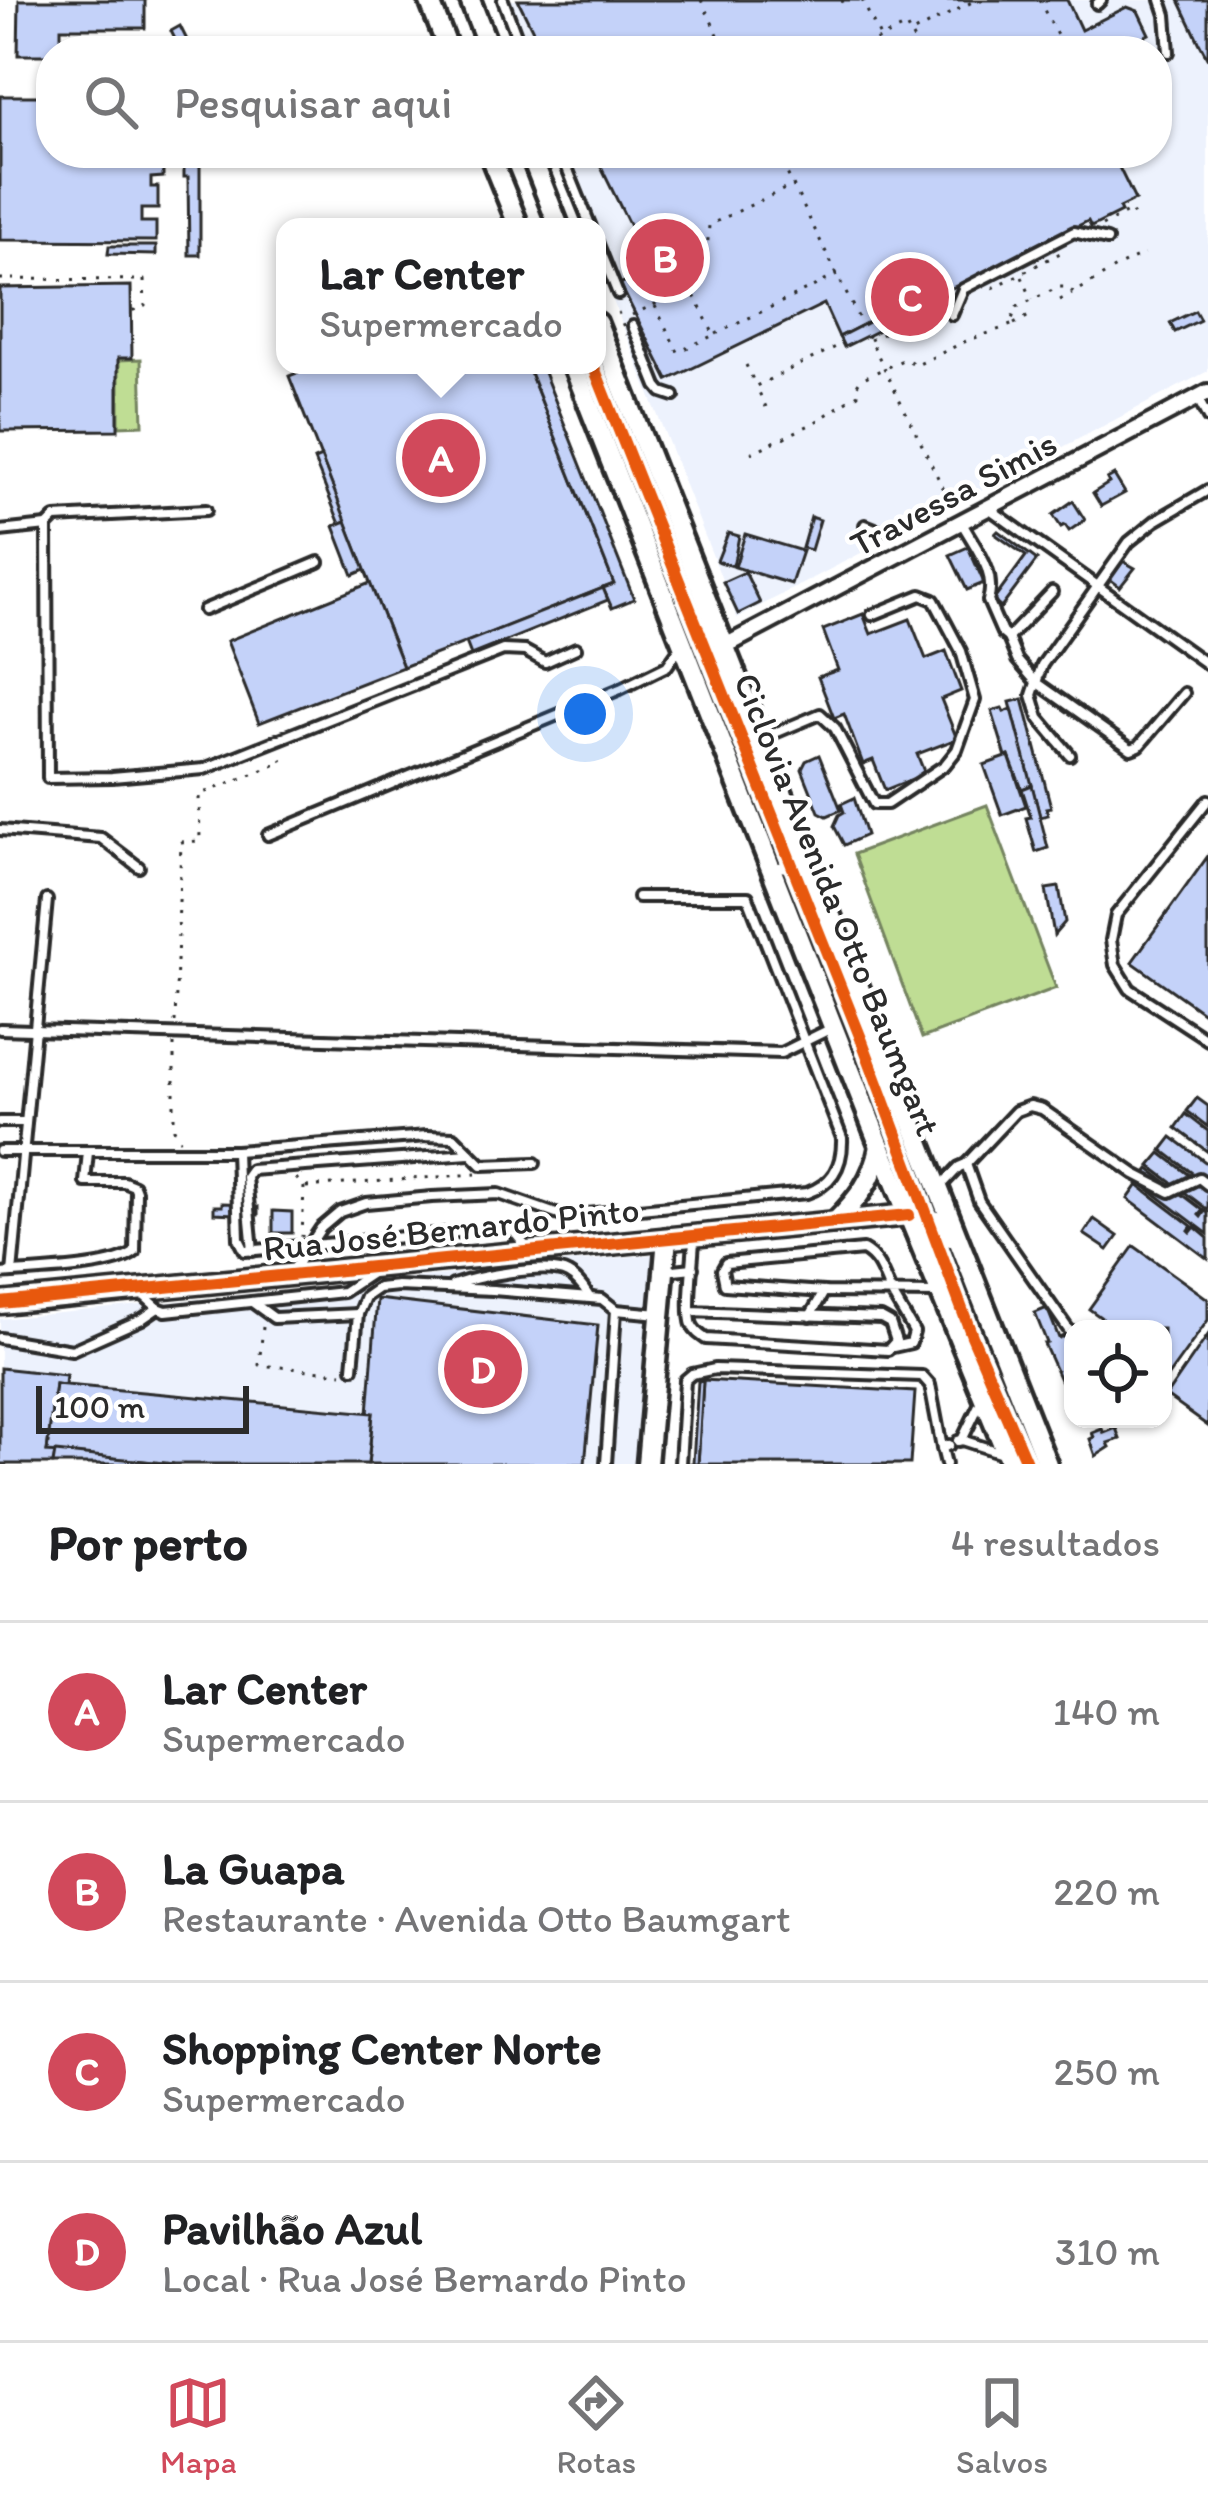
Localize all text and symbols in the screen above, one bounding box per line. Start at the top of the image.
search box [36,36,1172,168]
icon: search [78,69,144,135]
text: Pesquisar aqui [174,75,452,129]
pin: B [626,213,704,303]
popup [276,218,606,374]
text: Lar Center [319,246,524,300]
pin: C [871,252,949,342]
text: Supermercado [319,300,563,347]
pin: A [402,413,480,503]
street label: Travessa Simis [843,421,1064,566]
street label: Ciclovia Avenida Otto Baumgart [725,666,950,1142]
your location [555,684,615,744]
street label: Rua José Bernardo Pinto [261,1187,641,1270]
map controls [1064,1320,1172,1428]
button: locate [1064,1320,1172,1428]
pin: D [444,1324,522,1414]
scale bar [36,1380,249,1433]
text: 100 m [54,1387,145,1426]
text: Por perto [48,1512,248,1573]
text: 4 resultados [951,1519,1160,1566]
text: Lar Center [162,1661,367,1715]
text: A [75,1688,99,1735]
text: 140 m [1053,1688,1160,1735]
text: Supermercado [162,1715,406,1762]
text: La Guapa [162,1841,345,1895]
text: B [74,1868,100,1915]
text: 220 m [1053,1868,1160,1915]
text: Restaurante · Avenida Otto Baumgart [162,1895,791,1942]
text: Shopping Center Norte [162,2021,602,2075]
text: C [74,2048,100,2095]
text: 250 m [1053,2048,1160,2095]
text: Supermercado [162,2075,406,2122]
text: Pavilhão Azul [162,2201,422,2255]
text: D [74,2228,100,2275]
text: 310 m [1055,2228,1160,2275]
text: Local · Rua José Bernardo Pinto [162,2255,687,2302]
tab: Mapa [160,2370,237,2481]
tab: Rotas [557,2370,636,2481]
tab: Salvos [956,2370,1048,2481]

